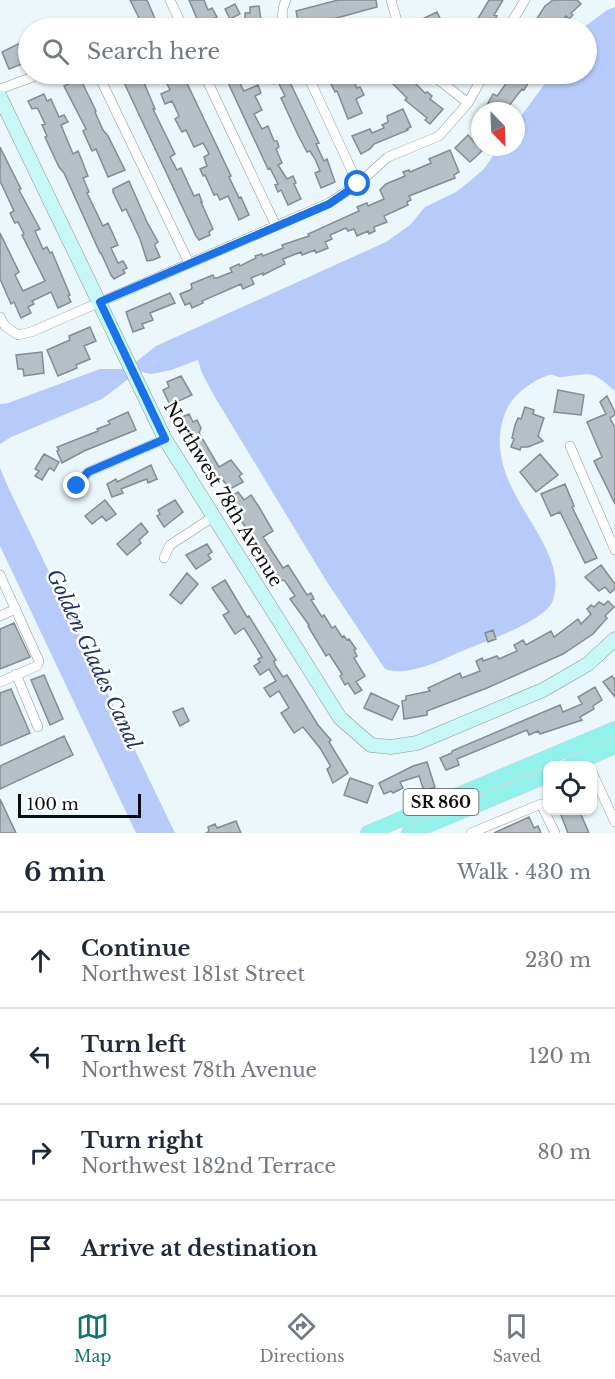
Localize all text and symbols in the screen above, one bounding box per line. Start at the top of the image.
search box [18,18,597,84]
icon: search [39,35,72,68]
text: Search here [87,38,220,65]
north arrow [471,102,525,156]
route start [344,170,370,196]
street label: Northwest 78th Avenue [159,397,287,591]
route end [63,472,89,498]
water label: Golden Glades Canal [42,565,147,753]
map controls [543,761,597,815]
button: locate [543,761,597,815]
road number: SR 860 [404,789,478,815]
scale bar [18,791,141,818]
text: 100 m [27,794,79,814]
text: 6 min [24,856,105,888]
text: Walk · 430 m [457,860,591,884]
text: Continue [81,935,190,962]
icon: ahead [24,944,57,977]
text: 230 m [525,948,591,972]
text: Northwest 181st Street [81,962,305,986]
text: Turn left [81,1031,186,1058]
icon: left [24,1040,57,1073]
text: 120 m [528,1044,591,1068]
text: Northwest 78th Avenue [81,1058,317,1082]
text: Turn right [81,1127,203,1154]
icon: right [24,1136,57,1169]
text: 80 m [537,1140,591,1164]
text: Northwest 182nd Terrace [81,1154,336,1178]
icon: arrive [24,1232,57,1265]
text: Arrive at destination [81,1235,318,1262]
tab: Map [74,1310,111,1366]
tab: Directions [259,1310,344,1366]
tab: Saved [493,1310,541,1366]

